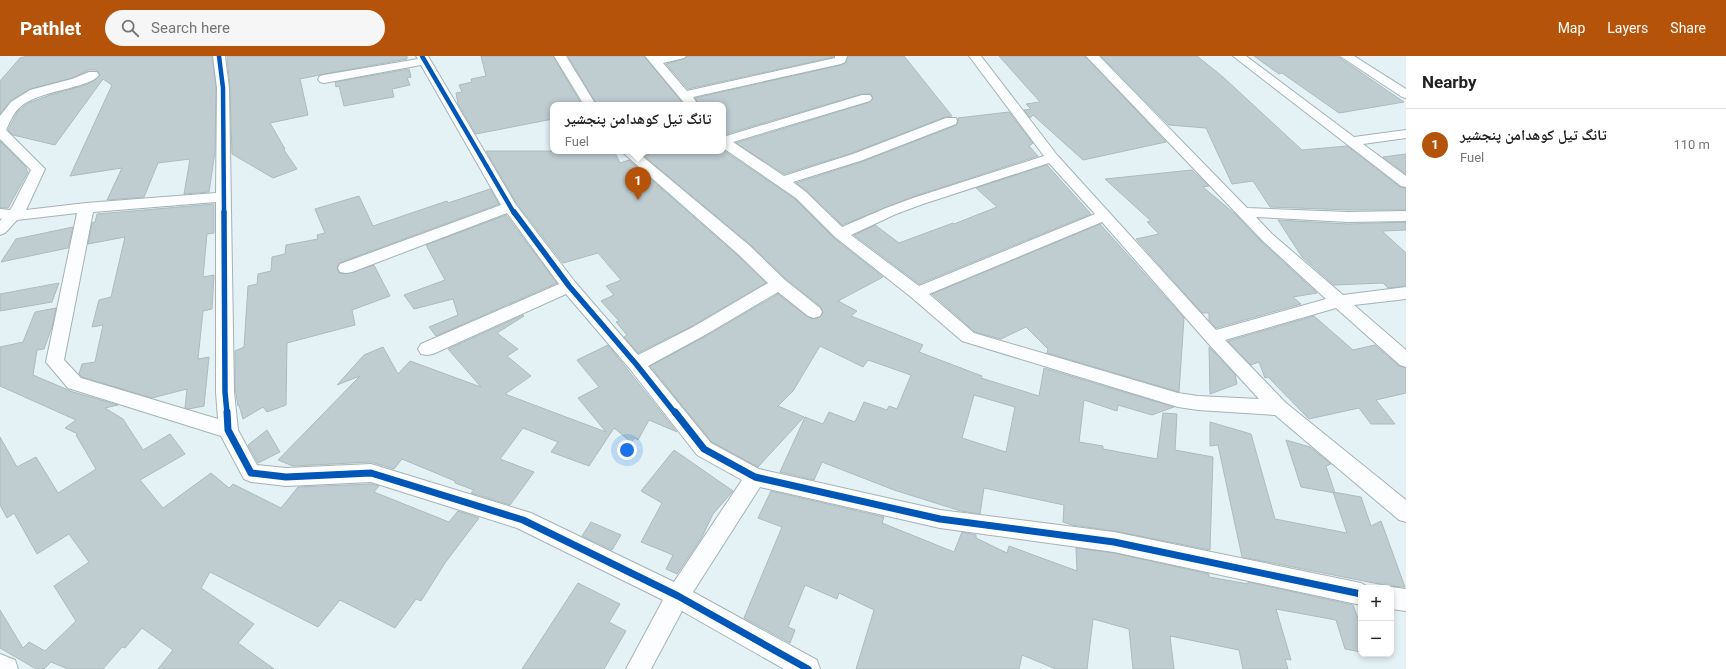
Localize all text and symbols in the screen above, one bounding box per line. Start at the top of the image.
search box [105,10,385,46]
text: Pathlet [20,17,81,40]
icon: search [119,17,141,39]
text: Search here [151,19,230,37]
text: Map [1558,20,1585,36]
text: Layers [1607,20,1648,36]
text: Share [1670,20,1706,36]
text: Nearby [1422,72,1477,92]
popup [550,102,726,154]
text: تانگ تیل کوهدامن پنجشیر [565,110,711,128]
text: تانگ تیل کوهدامن پنجشیر [1460,126,1607,144]
text: Fuel [565,134,589,149]
text: 1 [1431,137,1439,152]
text: 110 m [1673,137,1710,152]
text: Fuel [1460,150,1484,165]
pin: 1 [625,167,651,200]
your location [617,440,637,460]
map controls [1358,585,1394,657]
button: + [1358,585,1394,621]
button: − [1358,621,1394,657]

